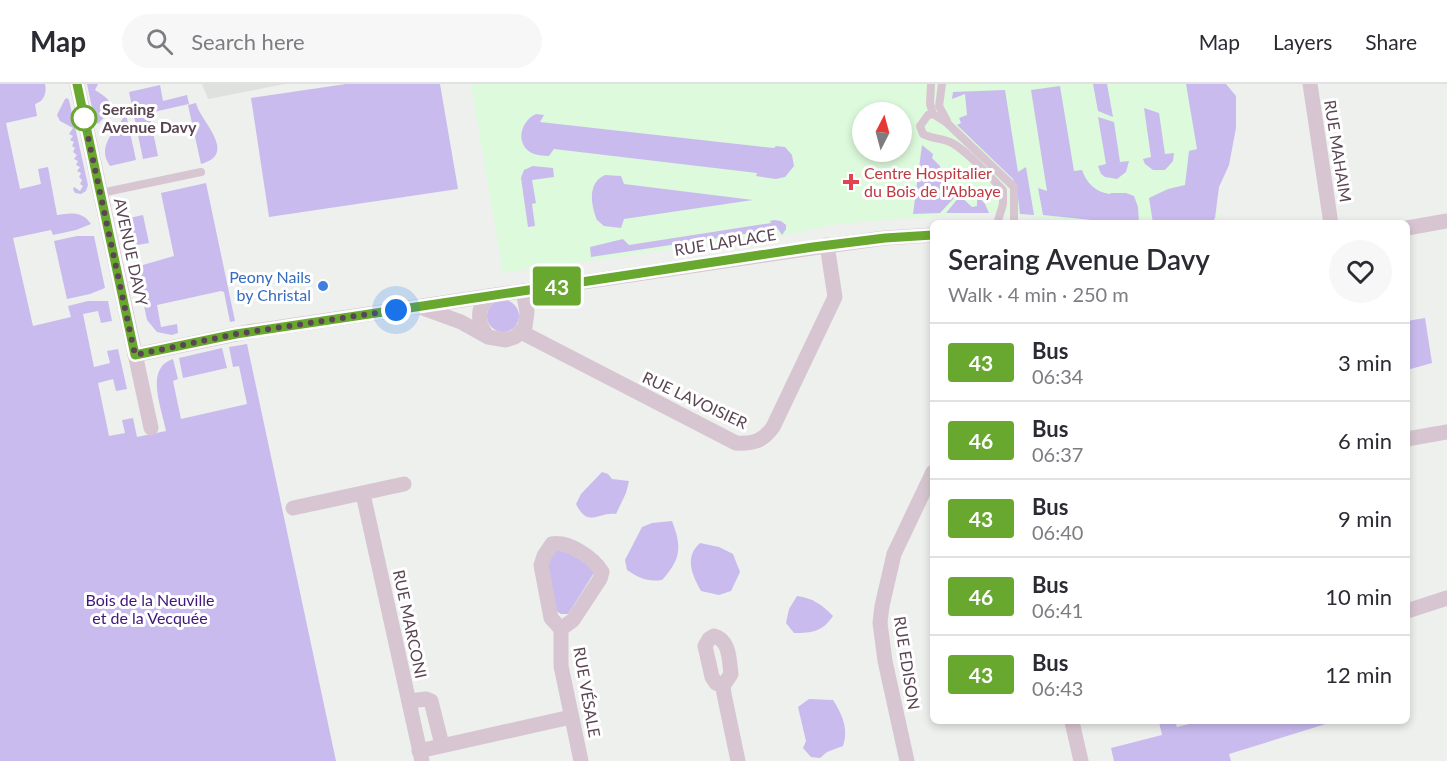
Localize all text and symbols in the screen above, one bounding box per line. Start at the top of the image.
search box [122,14,542,68]
text: Map [30,24,86,58]
icon: search [143,25,176,58]
text: Search here [191,28,305,55]
text: Map [1199,29,1240,54]
text: Layers [1273,29,1332,54]
text: Share [1365,29,1417,54]
place label: Seraing Avenue Davy [101,99,197,136]
street label: RUE MAHAIM [1321,99,1356,203]
north arrow [852,102,912,162]
map controls [852,102,912,162]
marker: Seraing Avenue Davy [71,105,97,131]
place label: Centre Hospitalier du Bois de l'Abbaye [864,163,1001,200]
marker: Centre Hospitalier du Bois de l'Abbaye [842,173,860,191]
street label: AVENUE DAVY [111,196,152,308]
street label: RUE LAPLACE [673,224,777,259]
button: heart [1329,240,1392,303]
text: Seraing Avenue Davy [948,242,1210,276]
line badge: 43 [530,266,584,306]
place label: Peony Nails by Christal [229,267,311,304]
text: 43 [545,274,569,299]
marker: Peony Nails by Christal [316,279,330,293]
text: Walk · 4 min · 250 m [948,282,1129,306]
your location [381,295,411,325]
text: Bus [1032,337,1068,364]
text: 3 min [1338,349,1392,376]
text: 43 [969,350,993,375]
text: 06:34 [1032,364,1083,388]
street label: RUE LAVOISIER [640,367,751,432]
text: Bus [1032,415,1068,442]
text: 6 min [1338,427,1392,454]
text: 46 [969,428,993,453]
text: 06:37 [1032,442,1083,466]
text: Bus [1032,493,1068,520]
text: 9 min [1338,505,1392,532]
text: 43 [969,506,993,531]
text: 06:40 [1032,520,1083,544]
street label: RUE MARCONI [390,568,431,680]
text: Bus [1032,571,1068,598]
text: 10 min [1325,583,1392,610]
text: 46 [969,584,993,609]
park label: Bois de la Neuville et de la Vecquée [86,590,214,627]
text: 06:41 [1032,598,1083,622]
street label: RUE EDISON [891,615,924,711]
street label: RUE VÉSALE [570,645,605,739]
text: Bus [1032,649,1068,676]
text: 12 min [1325,661,1392,688]
text: 43 [969,662,993,687]
text: 06:43 [1032,676,1083,700]

